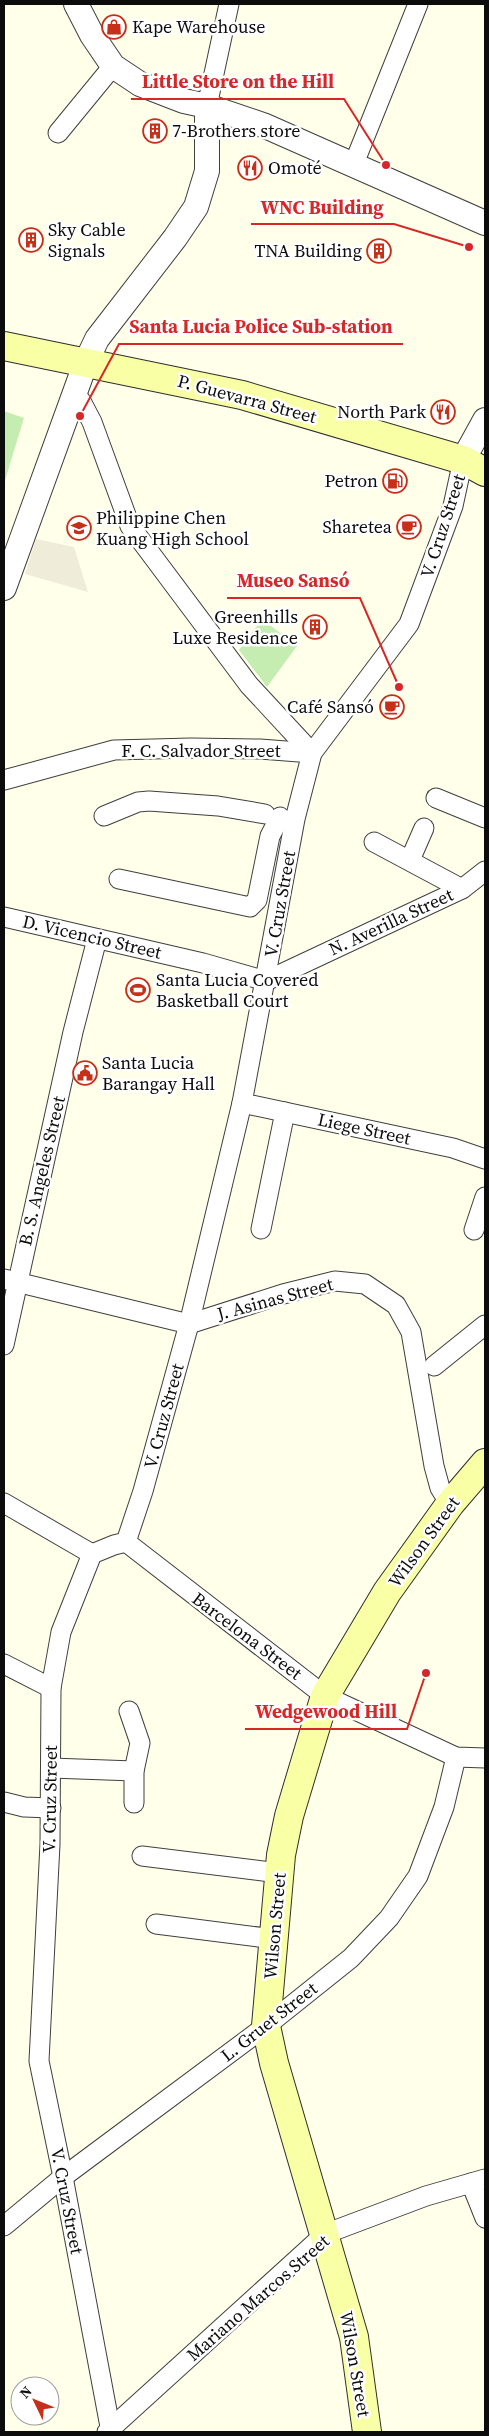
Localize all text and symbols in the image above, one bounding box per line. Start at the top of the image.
shop icon: Kape Warehouse [101,14,127,40]
place label: Kape Warehouse [132,14,266,39]
callout: Little Store on the Hill [131,65,344,99]
text: Little Store on the Hill [142,68,334,94]
building icon: 7-Brothers store [142,118,168,144]
place label: 7-Brothers store [172,118,301,143]
restaurant icon: Omoté [237,155,263,181]
place label: Omoté [268,155,322,180]
callout: WNC Building [251,190,394,224]
text: WNC Building [260,194,384,220]
place label: Sky Cable Signals [48,217,126,263]
building icon: Sky Cable Signals [18,227,44,253]
place label: TNA Building [255,238,362,263]
building icon: TNA Building [366,238,392,264]
callout: Santa Lucia Police Sub-station [119,310,403,344]
text: Santa Lucia Police Sub-station [129,313,393,339]
street label: P. Guevarra Street [175,368,319,429]
place label: North Park [337,399,426,424]
restaurant icon: North Park [430,399,456,425]
place label: Petron [325,468,378,493]
fuel station icon: Petron [382,468,408,494]
street label: V. Cruz Street [414,471,471,581]
place label: Philippine Chen Kuang High School [96,505,249,551]
place label: Sharetea [322,514,393,539]
cafe icon: Sharetea [396,514,422,540]
school or university icon: Philippine Chen Kuang High School [66,515,92,541]
callout: Museo Sansó [227,564,360,598]
text: Museo Sansó [237,567,350,593]
place label: Greenhills Luxe Residence [173,604,298,650]
building icon: Greenhills Luxe Residence [302,614,328,640]
place label: Café Sansó [287,694,374,719]
cafe icon: Café Sansó [379,694,405,720]
street label: F. C. Salvador Street [121,738,281,763]
street label: V. Cruz Street [258,849,301,959]
street label: N. Averilla Street [325,882,457,961]
street label: D. Vicencio Street [20,908,164,965]
place label: Santa Lucia Covered Basketball Court [156,967,318,1013]
sports icon: Santa Lucia Covered Basketball Court [125,977,151,1003]
place label: Santa Lucia Barangay Hall [102,1050,215,1096]
public building icon: Santa Lucia Barangay Hall [72,1060,98,1086]
street label: B. S. Angeles Street [12,1093,71,1248]
street label: Liege Street [315,1106,413,1151]
street label: J. Asinas Street [213,1271,336,1326]
street label: V. Cruz Street [138,1361,190,1471]
street label: Wilson Street [382,1491,465,1592]
street label: Barcelona Street [187,1586,308,1685]
callout: Wedgewood Hill [245,1695,407,1729]
text: Wedgewood Hill [255,1698,397,1724]
street label: V. Cruz Street [36,1745,63,1853]
street label: Wilson Street [257,1871,292,1980]
street label: L. Gruet Street [215,1976,322,2067]
street label: V. Cruz Street [45,2146,90,2256]
street label: Mariano Marcos Street [181,2229,334,2367]
street label: Wilson Street [334,2309,377,2419]
north arrow [10,2376,60,2426]
text: N [15,2382,36,2403]

